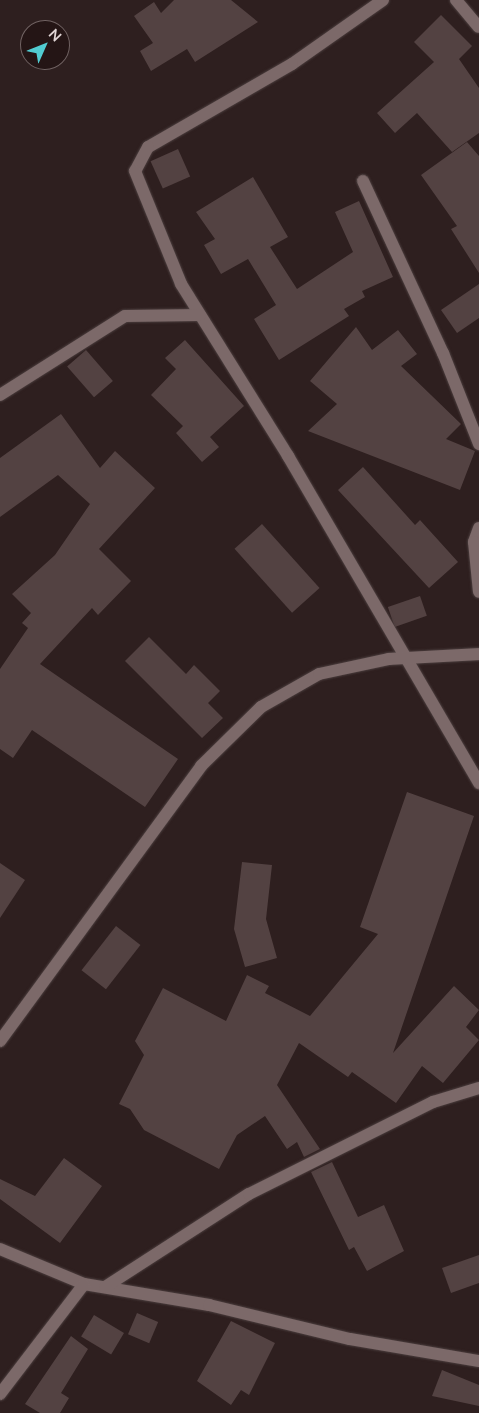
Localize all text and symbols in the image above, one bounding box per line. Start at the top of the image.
north arrow [20,20,70,70]
text: N [46,25,65,45]

